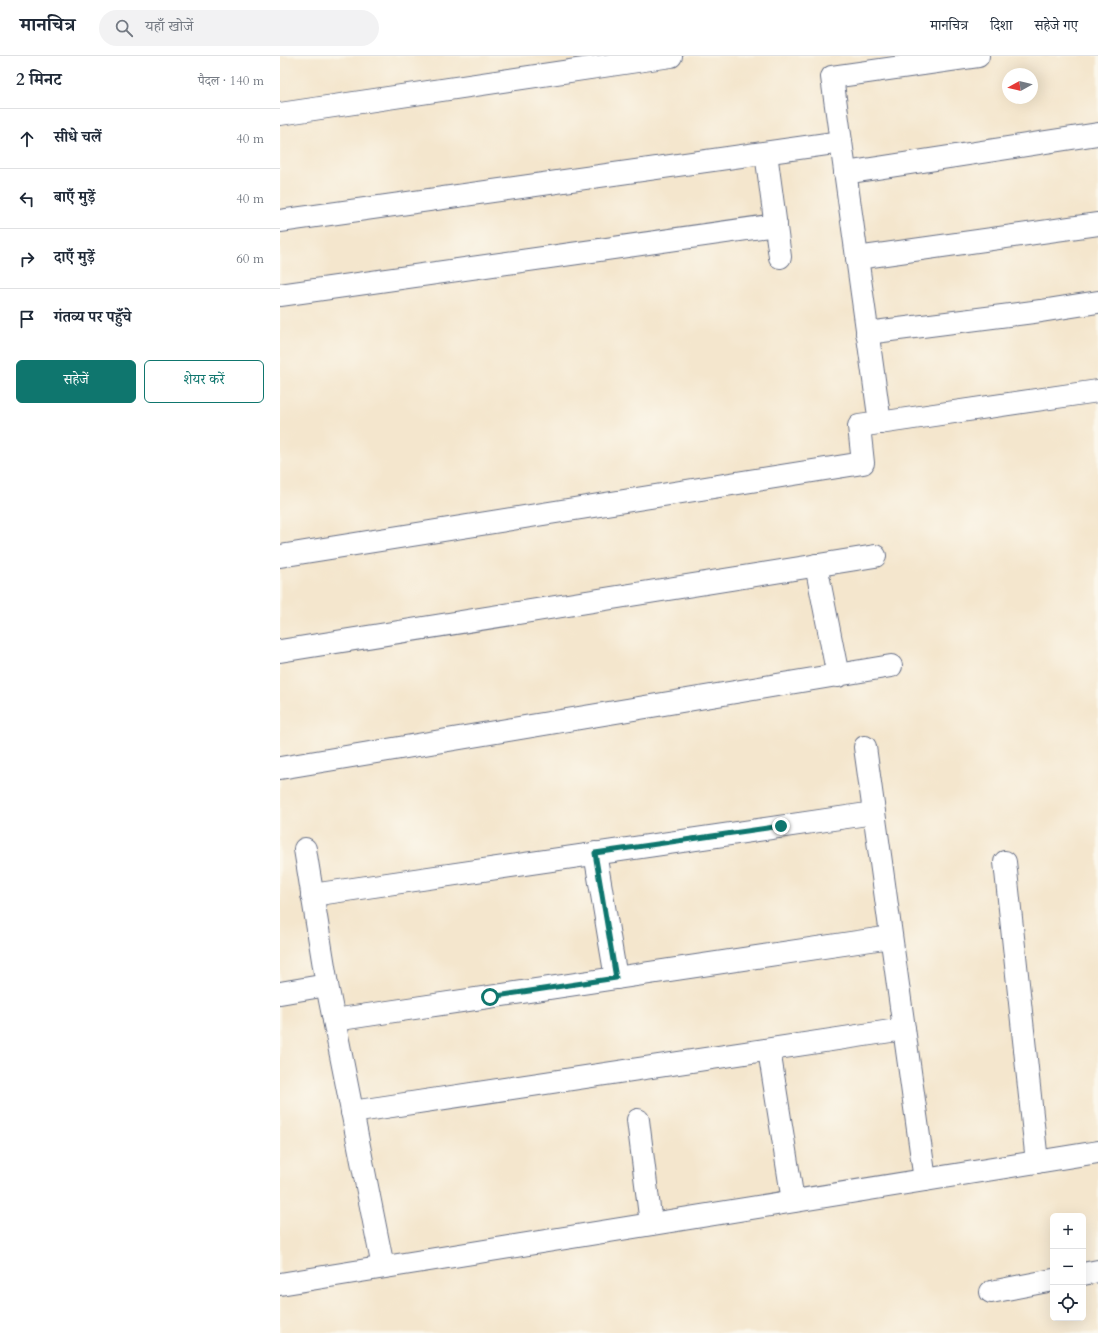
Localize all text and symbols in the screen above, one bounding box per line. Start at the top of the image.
search box [99,10,379,46]
text: मानचित्र [20,12,75,38]
text: यहाँ खोजें [145,16,193,36]
text: मानचित्र [930,16,968,35]
text: दिशा [990,16,1012,35]
text: सहेजे गए [1034,16,1078,35]
icon: search [113,17,135,39]
text: 2 मिनट [16,68,62,91]
north arrow [1002,68,1038,104]
text: पैदल · 140 m [198,72,264,90]
text: सीधे चलें [54,127,102,147]
icon: ahead [16,128,38,150]
text: 40 m [236,130,264,148]
text: बाएँ मुड़ें [54,187,95,207]
icon: left [16,188,38,210]
text: 40 m [236,190,264,208]
text: दाएँ मुड़ें [54,247,95,267]
icon: right [16,248,38,270]
text: 60 m [236,250,264,268]
text: गंतव्य पर पहुँचे [54,307,131,327]
icon: arrive [16,308,38,330]
button: सहेजें [16,360,136,403]
button: शेयर करें [144,360,264,403]
route end [772,817,790,835]
route start [481,988,499,1006]
map controls [1050,1213,1086,1321]
button: + [1050,1213,1086,1249]
button: − [1050,1249,1086,1285]
button: locate [1050,1285,1086,1321]

